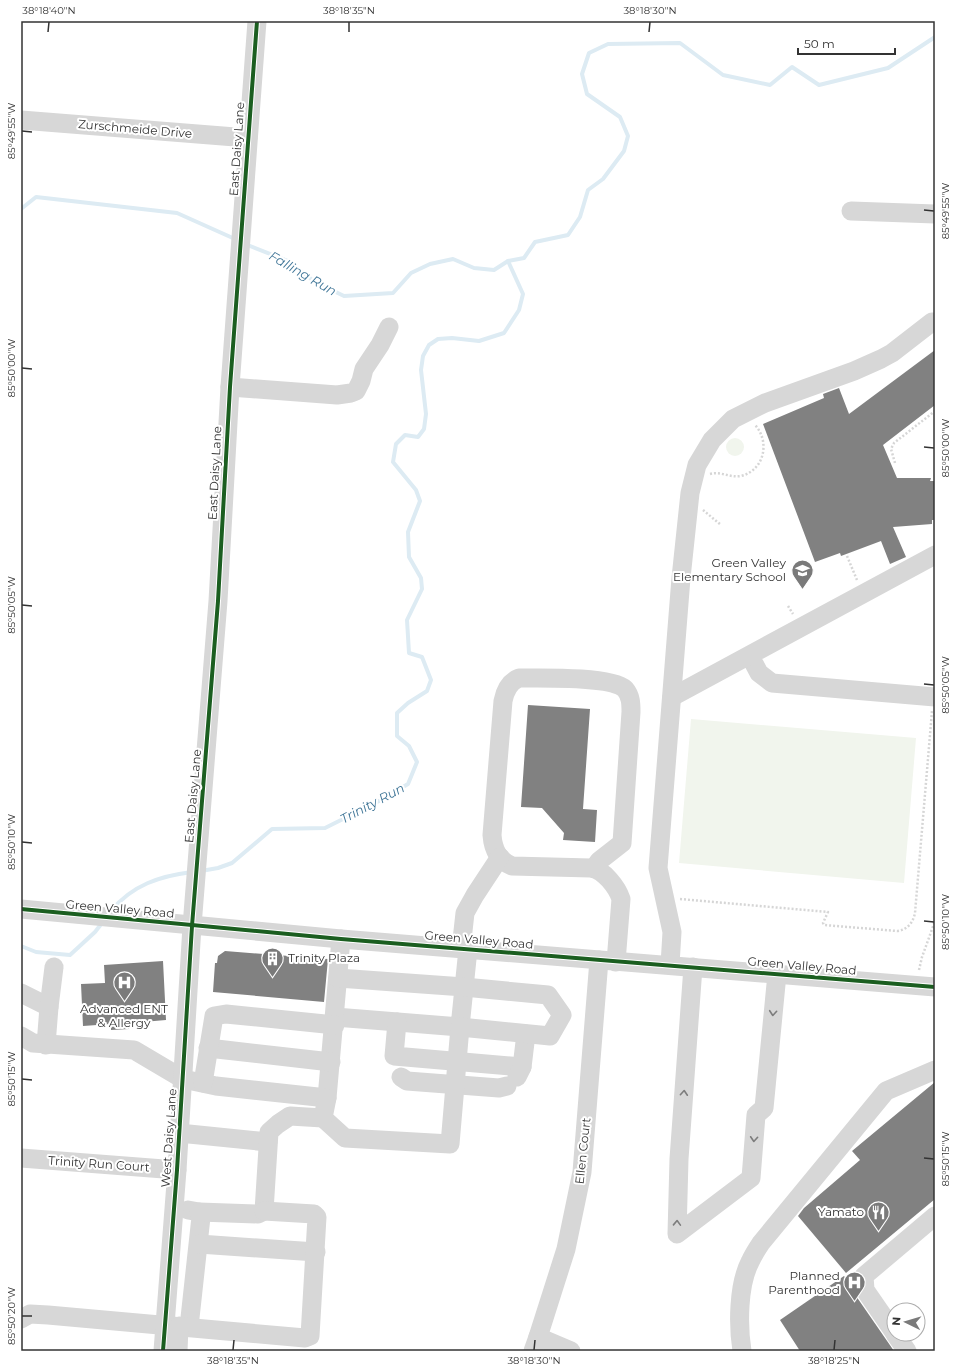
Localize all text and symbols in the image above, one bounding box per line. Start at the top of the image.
text: 38°18'40"N [22,4,76,17]
text: 38°18'35"N [323,4,375,17]
text: 38°18'30"N [623,4,677,17]
scale bar [798,30,895,56]
text: 50 m [804,36,835,51]
street label: East Daisy Lane [226,101,247,196]
text: 85°49'55"W [5,103,18,159]
street label: Zurschmeide Drive [77,116,193,141]
text: 85°49'55"W [939,183,952,239]
water label: Falling Run [266,247,340,299]
text: 85°50'00"W [5,339,18,397]
text: 85°50'00"W [939,419,952,477]
street label: East Daisy Lane [205,426,224,520]
place label: Green Valley Elementary School [673,555,786,584]
school or university icon: Green Valley Elementary School [789,557,815,590]
text: 85°50'05"W [5,576,18,634]
text: 85°50'05"W [939,656,952,714]
street label: East Daisy Lane [181,748,204,843]
water label: Trinity Run [337,779,407,827]
text: 85°50'10"W [5,814,18,870]
text: 85°50'10"W [939,894,952,950]
street label: Green Valley Road [65,896,175,921]
street label: Green Valley Road [424,927,534,952]
building icon: Trinity Plaza [259,945,285,978]
place label: Trinity Plaza [288,950,360,965]
street label: Green Valley Road [747,953,857,978]
hospital icon: Advanced ENT & Allergy [111,969,137,1002]
place label: Advanced ENT & Allergy [80,1001,168,1030]
one-way arrow [769,1010,778,1016]
text: 85°50'15"W [5,1051,18,1107]
street label: West Daisy Lane [158,1088,179,1188]
one-way arrow [680,1090,689,1096]
street label: Ellen Court [572,1117,593,1185]
text: 85°50'15"W [939,1131,952,1187]
one-way arrow [750,1136,759,1142]
street label: Trinity Run Court [48,1152,150,1175]
restaurant icon: Yamato [866,1199,892,1232]
place label: Yamato [818,1204,864,1219]
one-way arrow [673,1220,681,1226]
place label: Planned Parenthood [768,1268,840,1297]
hospital icon: Planned Parenthood [842,1270,868,1303]
text: 85°50'20"W [5,1287,18,1345]
north arrow [886,1302,926,1342]
text: N [889,1316,903,1326]
text: 38°18'35"N [207,1354,259,1367]
text: 38°18'30"N [507,1354,561,1367]
text: 38°18'25"N [808,1354,860,1367]

